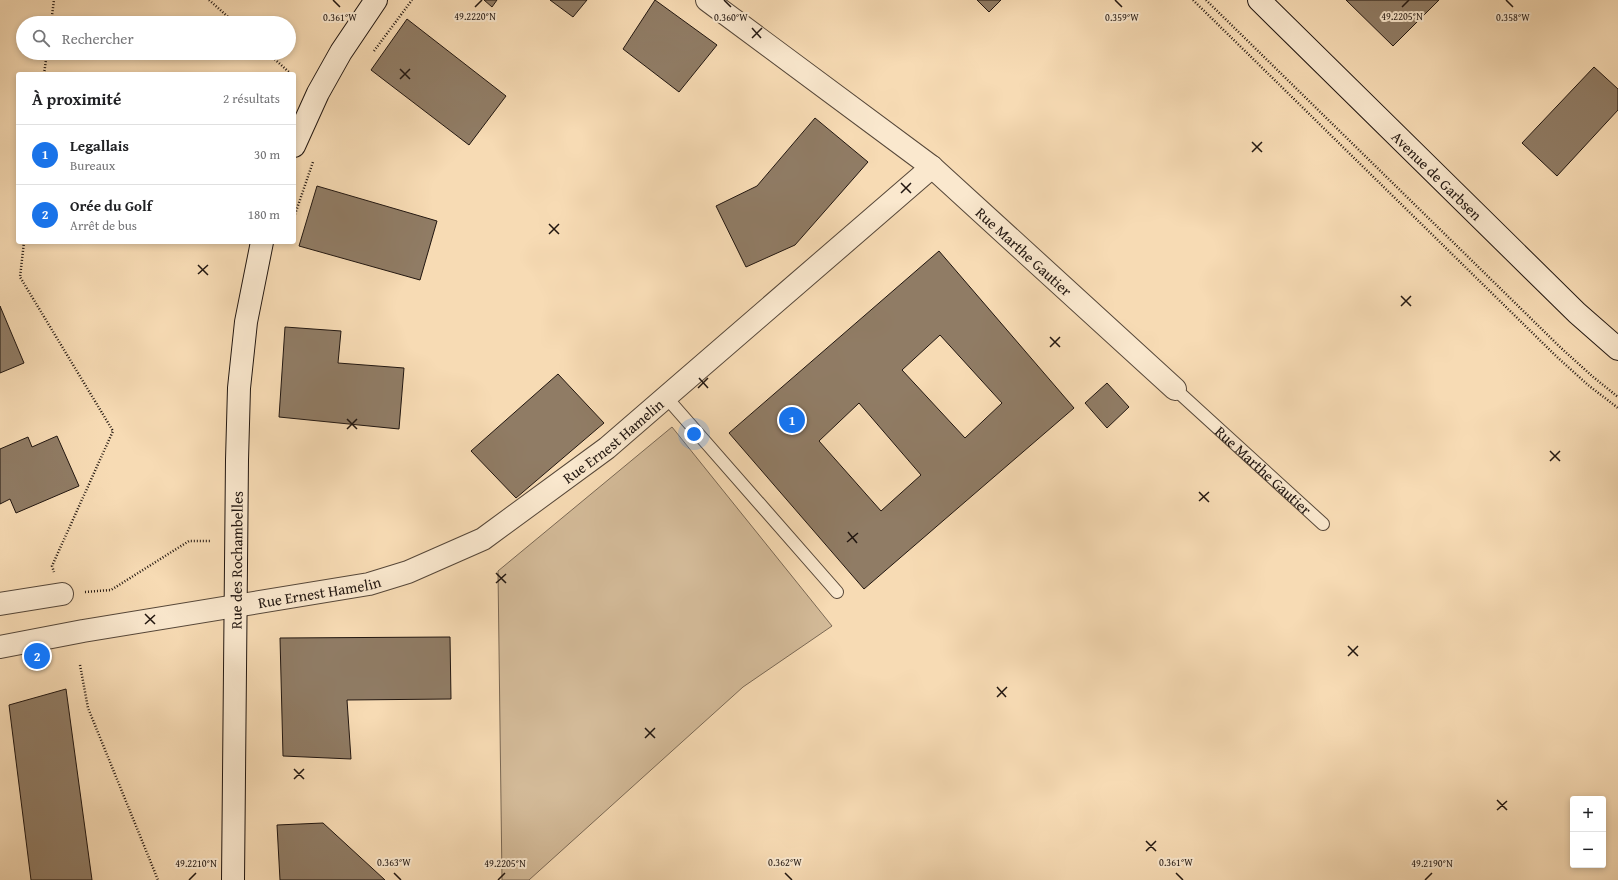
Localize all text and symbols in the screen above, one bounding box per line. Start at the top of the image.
text: 49.2220°N [454,9,496,24]
text: 49.2205°N [1381,9,1423,24]
text: 0.361°W [323,10,357,25]
text: 0.360°W [714,10,748,25]
text: 0.359°W [1105,10,1139,25]
text: 0.358°W [1496,10,1530,25]
search box [16,16,296,60]
icon: search [30,27,52,49]
text: Rechercher [62,28,134,49]
text: À proximité [32,86,121,111]
text: 2 résultats [223,89,280,108]
street label: Avenue de Garbsen [1387,126,1487,225]
text: Legallais [70,135,129,156]
text: 1 [42,145,48,164]
text: 30 m [254,145,280,164]
text: Bureaux [70,156,115,175]
text: Orée du Golf [70,195,152,216]
street label: Rue Marthe Gautier [971,202,1077,301]
text: 2 [42,205,48,224]
text: 180 m [248,205,280,224]
text: Arrêt de bus [70,216,137,235]
street label: Rue Ernest Hamelin [558,393,668,488]
pin: 1 [779,405,805,435]
street label: Rue Marthe Gautier [1211,420,1316,519]
your location [684,424,704,444]
street label: Rue des Rochambelles [225,491,247,629]
street label: Rue Ernest Hamelin [256,570,384,613]
pin: 2 [24,641,50,671]
map controls [1570,796,1606,868]
button: + [1570,796,1606,832]
button: − [1570,832,1606,868]
text: 0.363°W [377,855,411,870]
text: 0.362°W [768,855,802,870]
text: 0.361°W [1159,855,1193,870]
text: 49.2210°N [175,856,217,871]
text: 49.2205°N [484,856,526,871]
text: 49.2190°N [1411,856,1453,871]

